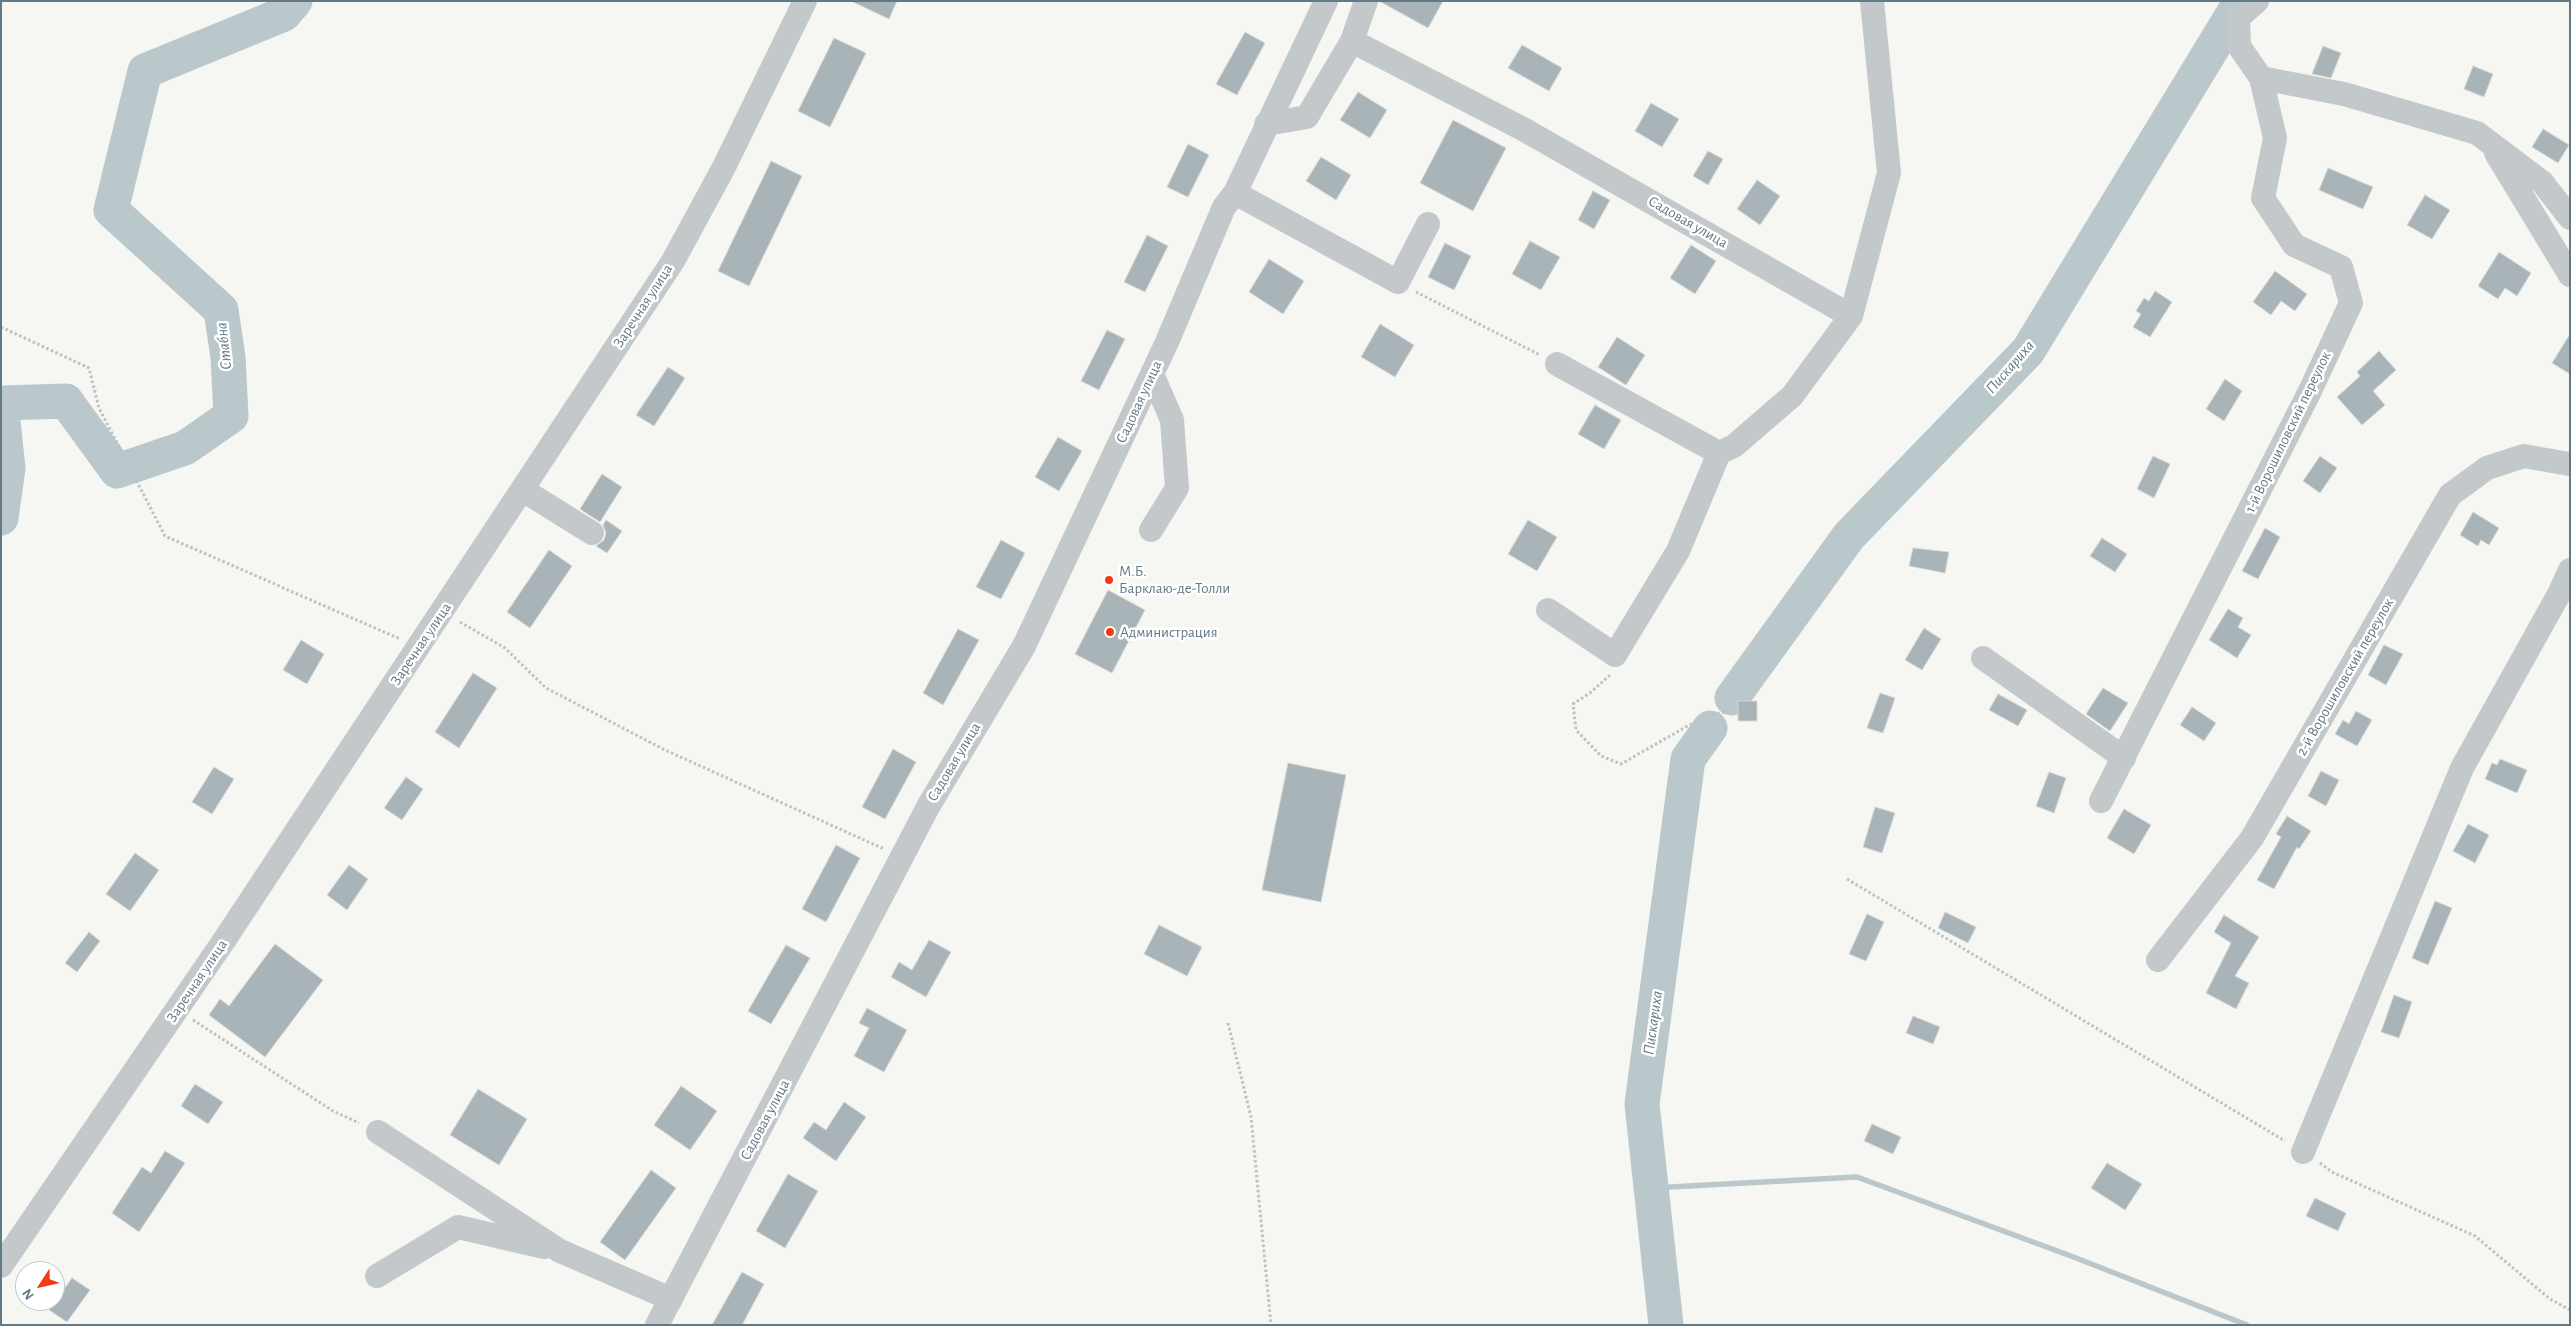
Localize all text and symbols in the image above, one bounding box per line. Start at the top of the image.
street label: Садовая улица [1645,192,1731,252]
street label: Заречная улица [609,261,677,351]
water label: Стабна [212,321,236,371]
water label: Пискариха [1982,336,2038,398]
street label: 1-й Ворошиловский переулок [2241,348,2335,516]
street label: Садовая улица [1112,358,1166,446]
place label: М.Б. Барклаю-де-Толли [1119,562,1230,597]
marker: М.Б. Барклаю-де-Толли [1103,574,1115,586]
street label: 2-й Ворошиловский переулок [2292,595,2398,759]
street label: Заречная улица [387,599,455,689]
place label: Администрация [1120,623,1217,641]
marker: Администрация [1104,626,1116,638]
street label: Садовая улица [923,719,985,805]
street label: Заречная улица [163,936,231,1026]
water label: Пискариха [1639,990,1667,1056]
street label: Садовая улица [736,1077,794,1163]
north arrow [15,1261,65,1311]
text: N [20,1286,37,1302]

